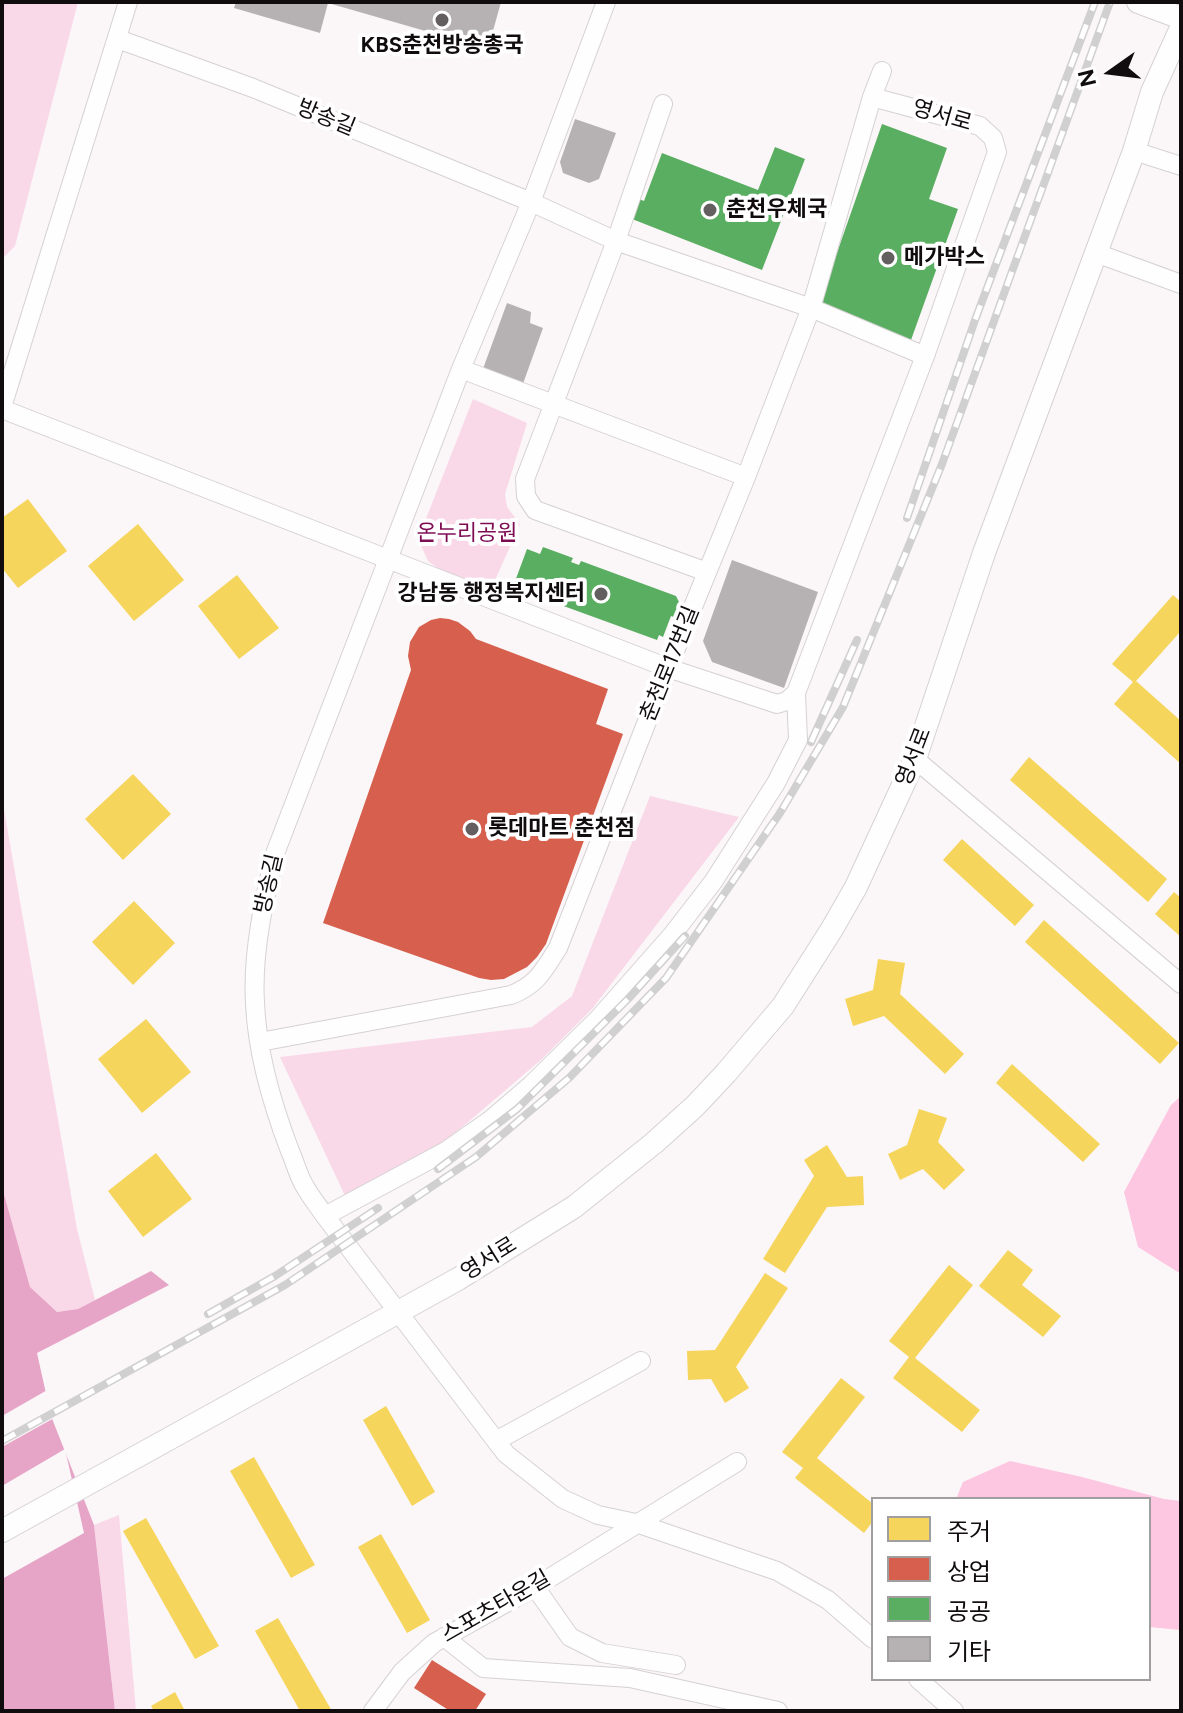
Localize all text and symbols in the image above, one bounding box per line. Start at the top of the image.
marker: KBS춘천방송총국 [433,11,451,29]
north arrow [1071,32,1151,112]
place label: KBS춘천방송총국 [361,33,523,59]
text: N [1072,66,1102,89]
street label: 방송길 [293,94,359,142]
street label: 영서로 [909,95,975,137]
place label: 춘천우체국 [726,197,827,223]
marker: 춘천우체국 [701,201,719,219]
place label: 메가박스 [904,245,985,271]
marker: 메가박스 [879,249,897,267]
park label: 온누리공원 [416,521,518,547]
place label: 강남동 행정복지센터 [398,581,585,607]
marker: 강남동 행정복지센터 [592,585,610,603]
street label: 춘천로17번길 [635,602,705,726]
street label: 영서로 [891,724,937,790]
place label: 롯데마트 춘천점 [488,816,635,842]
marker: 롯데마트 춘천점 [463,820,481,838]
street label: 방송길 [249,851,289,917]
street label: 영서로 [456,1232,522,1286]
legend [871,1497,1151,1681]
text: 주거 [947,1517,991,1546]
text: 상업 [947,1557,991,1586]
street label: 스포츠타운길 [437,1565,555,1649]
text: 공공 [947,1597,991,1626]
text: 기타 [947,1637,991,1666]

